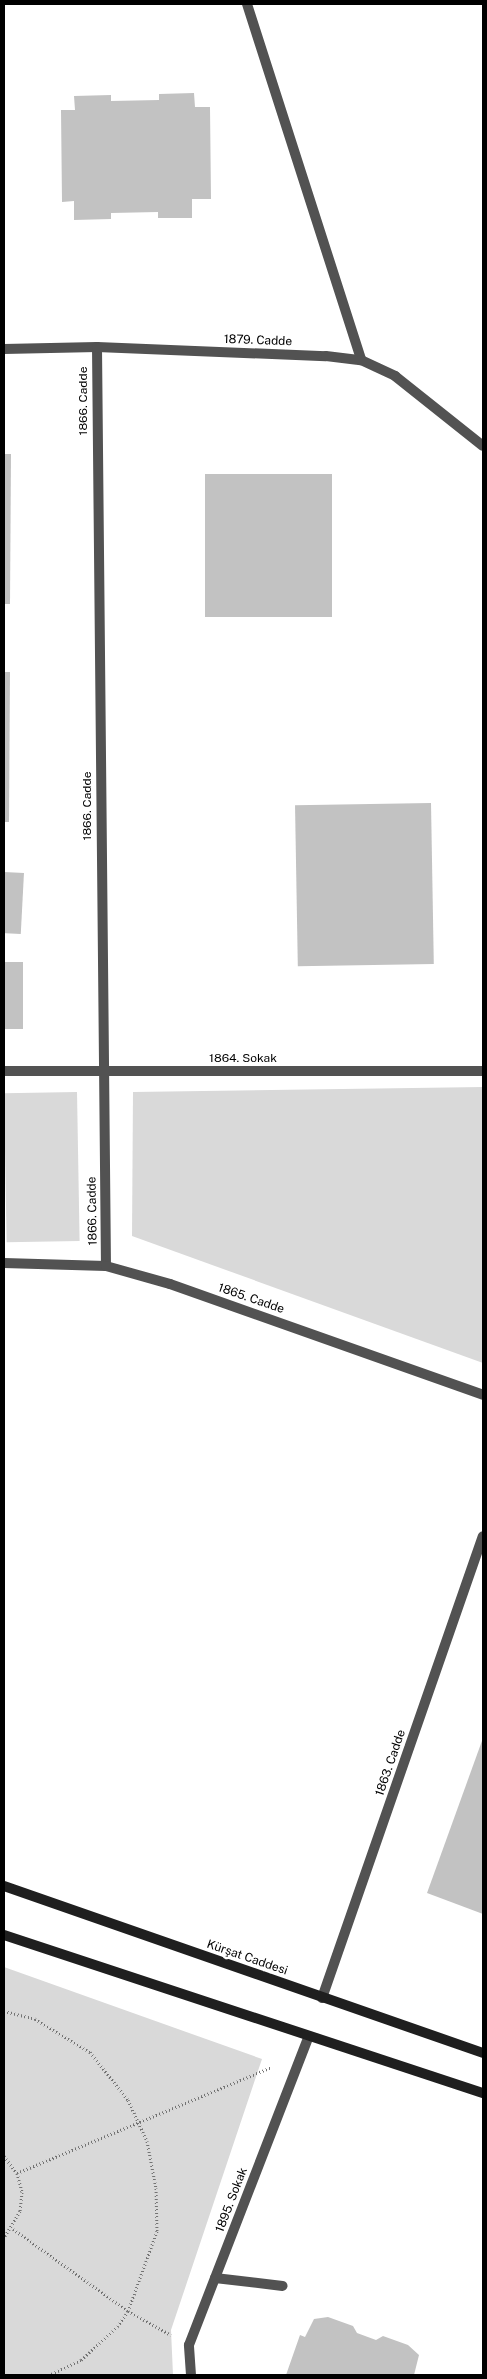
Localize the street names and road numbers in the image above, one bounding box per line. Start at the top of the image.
street label: 1879. Cadde [224,333,292,349]
street label: 1866. Cadde [77,367,91,435]
street label: 1866. Cadde [81,772,95,840]
street label: 1864. Sokak [209,1052,277,1066]
street label: 1866. Cadde [85,1176,101,1246]
street label: 1865. Cadde [216,1281,286,1317]
street label: 1863. Cadde [373,1728,409,1798]
street label: Kürşat Caddesi [205,1937,289,1979]
street label: 1895. Sokak [213,2166,251,2234]

